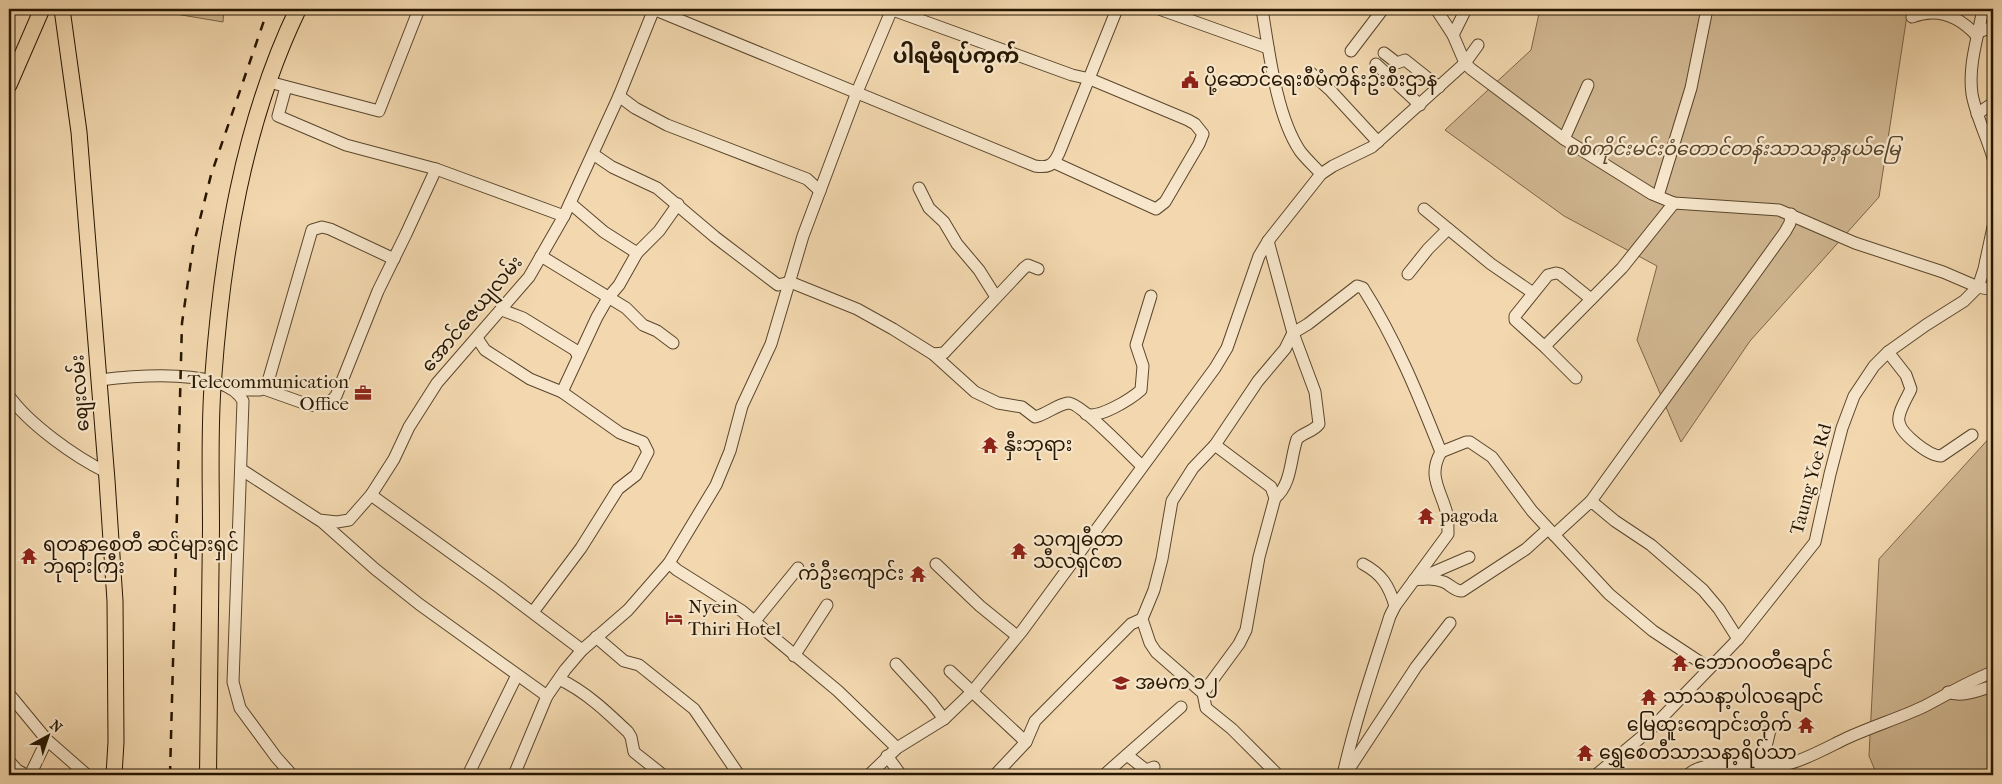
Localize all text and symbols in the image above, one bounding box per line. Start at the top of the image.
district label: ပါရမီရပ်ကွက် [893,40,1019,73]
place label: ပို့ဆောင်ရေးစီမံကိန်းဦးစီးဌာန [1204,65,1437,95]
public building icon: ပို့ဆောင်ရေးစီမံကိန်းဦးစီးဌာန [1180,70,1200,90]
park label: စစ်ကိုင်းမင်းဝံတောင်တန်းသာသနာ့နယ်မြေ [1565,135,1904,164]
street label: အောင်ဇေယျလမ်း [414,249,530,379]
street label: စျေးလမ်း [62,354,98,432]
place label: Telecommunication Office [187,371,349,415]
office icon: Telecommunication Office [353,383,373,403]
street label: Taung Yoe Rd [1786,420,1837,537]
place label: နှီးဘုရား [1004,430,1072,461]
temple icon: နှီးဘုရား [980,435,1000,455]
place label: pagoda [1439,505,1498,527]
temple icon: pagoda [1416,506,1436,526]
place label: သကျဓီတာ သီလရှင်စာ [1033,525,1123,578]
place label: ရတနာစေတီ ဆင်များရှင် ဘုရားကြီး [43,530,239,583]
temple icon: သကျဓီတာ သီလရှင်စာ [1009,541,1029,561]
temple icon: ရတနာစေတီ ဆင်များရှင် ဘုရားကြီး [19,546,39,566]
place label: ကံဦးကျောင်း [798,559,904,589]
temple icon: ကံဦးကျောင်း [908,564,928,584]
place label: Nyein Thiri Hotel [688,596,781,640]
hotel icon: Nyein Thiri Hotel [664,608,684,628]
place label: ဘောဂဝတီချောင် [1694,648,1833,678]
temple icon: ဘောဂဝတီချောင် [1670,653,1690,673]
place label: အမက ၁၂ [1135,672,1218,698]
school or university icon: အမက ၁၂ [1111,673,1131,693]
place label: သာသနာ့ပါလချောင် [1663,682,1824,712]
temple icon: သာသနာ့ပါလချောင် [1639,687,1659,707]
place label: မြေထူးကျောင်းတိုက် [1627,710,1792,741]
north arrow [22,712,72,762]
temple icon: မြေထူးကျောင်းတိုက် [1796,715,1816,735]
text: N [47,716,66,737]
place label: ရွှေစေတီသာသနာ့ရိပ်သာ [1599,738,1797,768]
temple icon: ရွှေစေတီသာသနာ့ရိပ်သာ [1575,743,1595,763]

